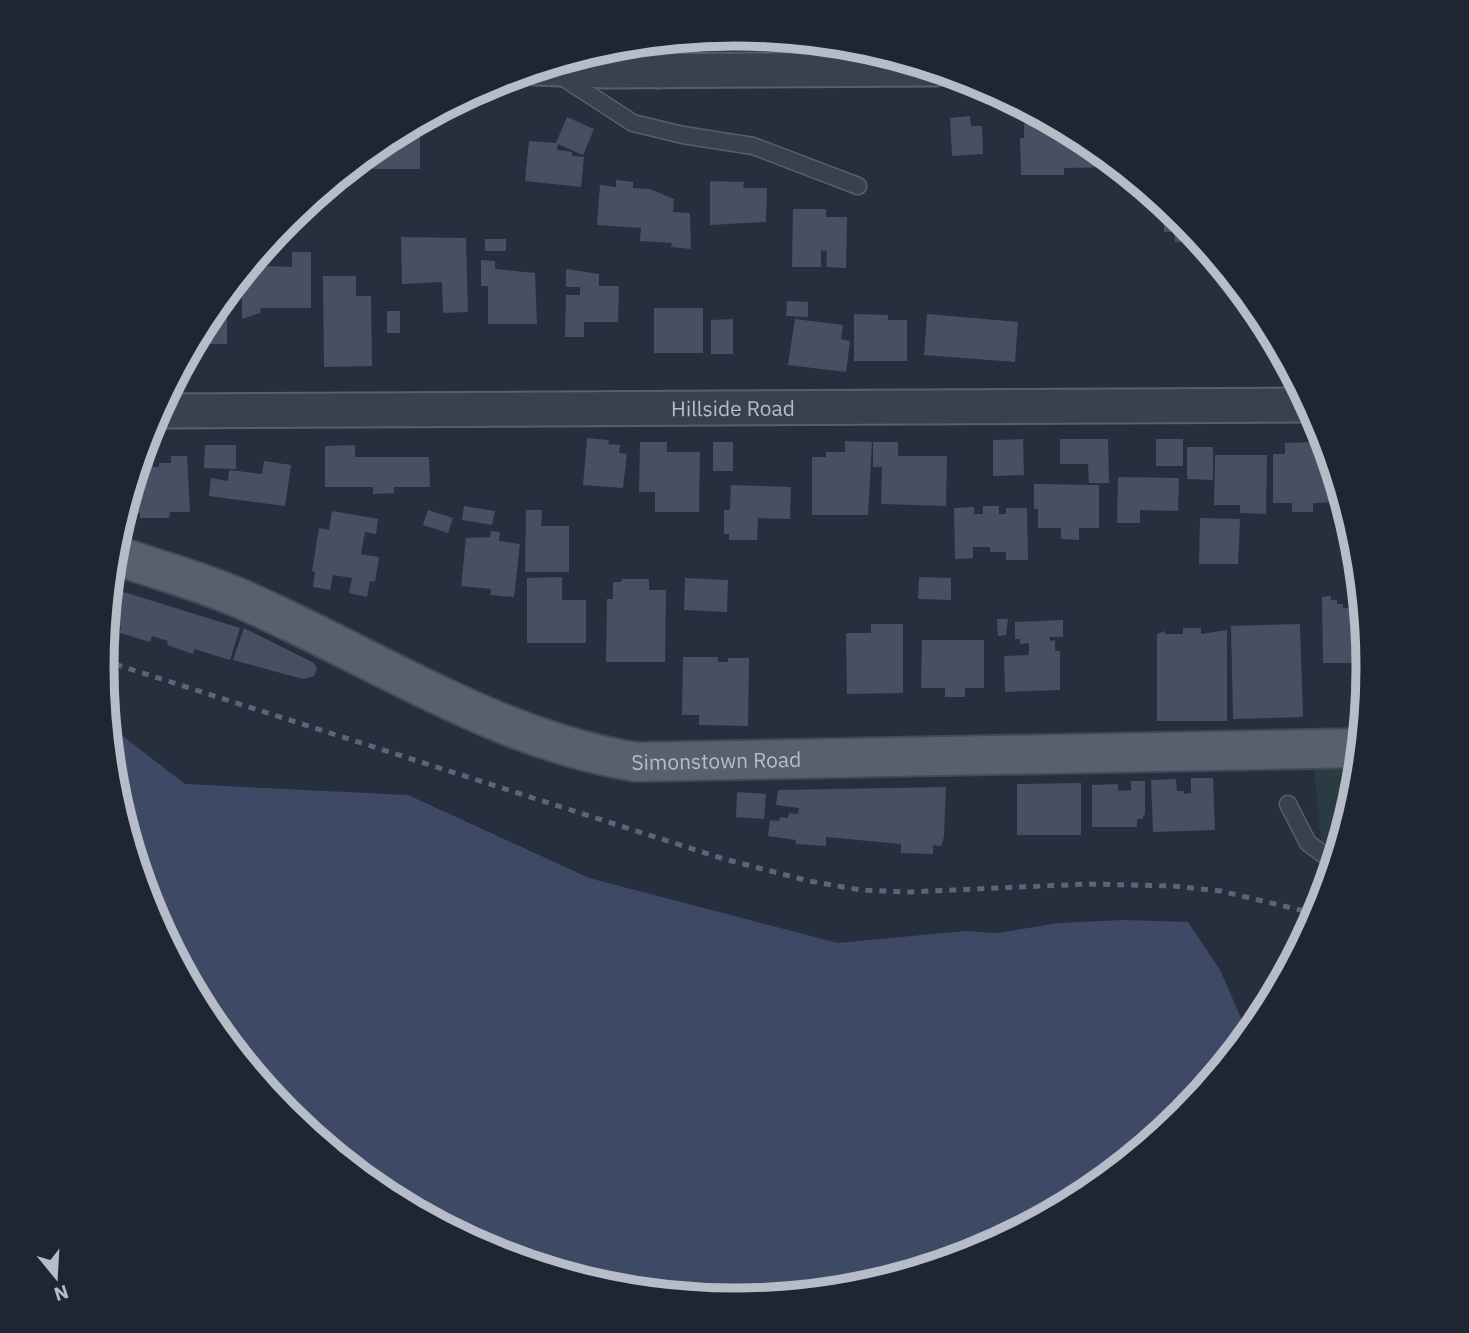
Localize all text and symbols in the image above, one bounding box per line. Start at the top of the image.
street label: Hillside Road [671,394,795,422]
street label: Simonstown Road [631,745,802,776]
north arrow [21,1242,91,1312]
text: N [51,1280,72,1307]

